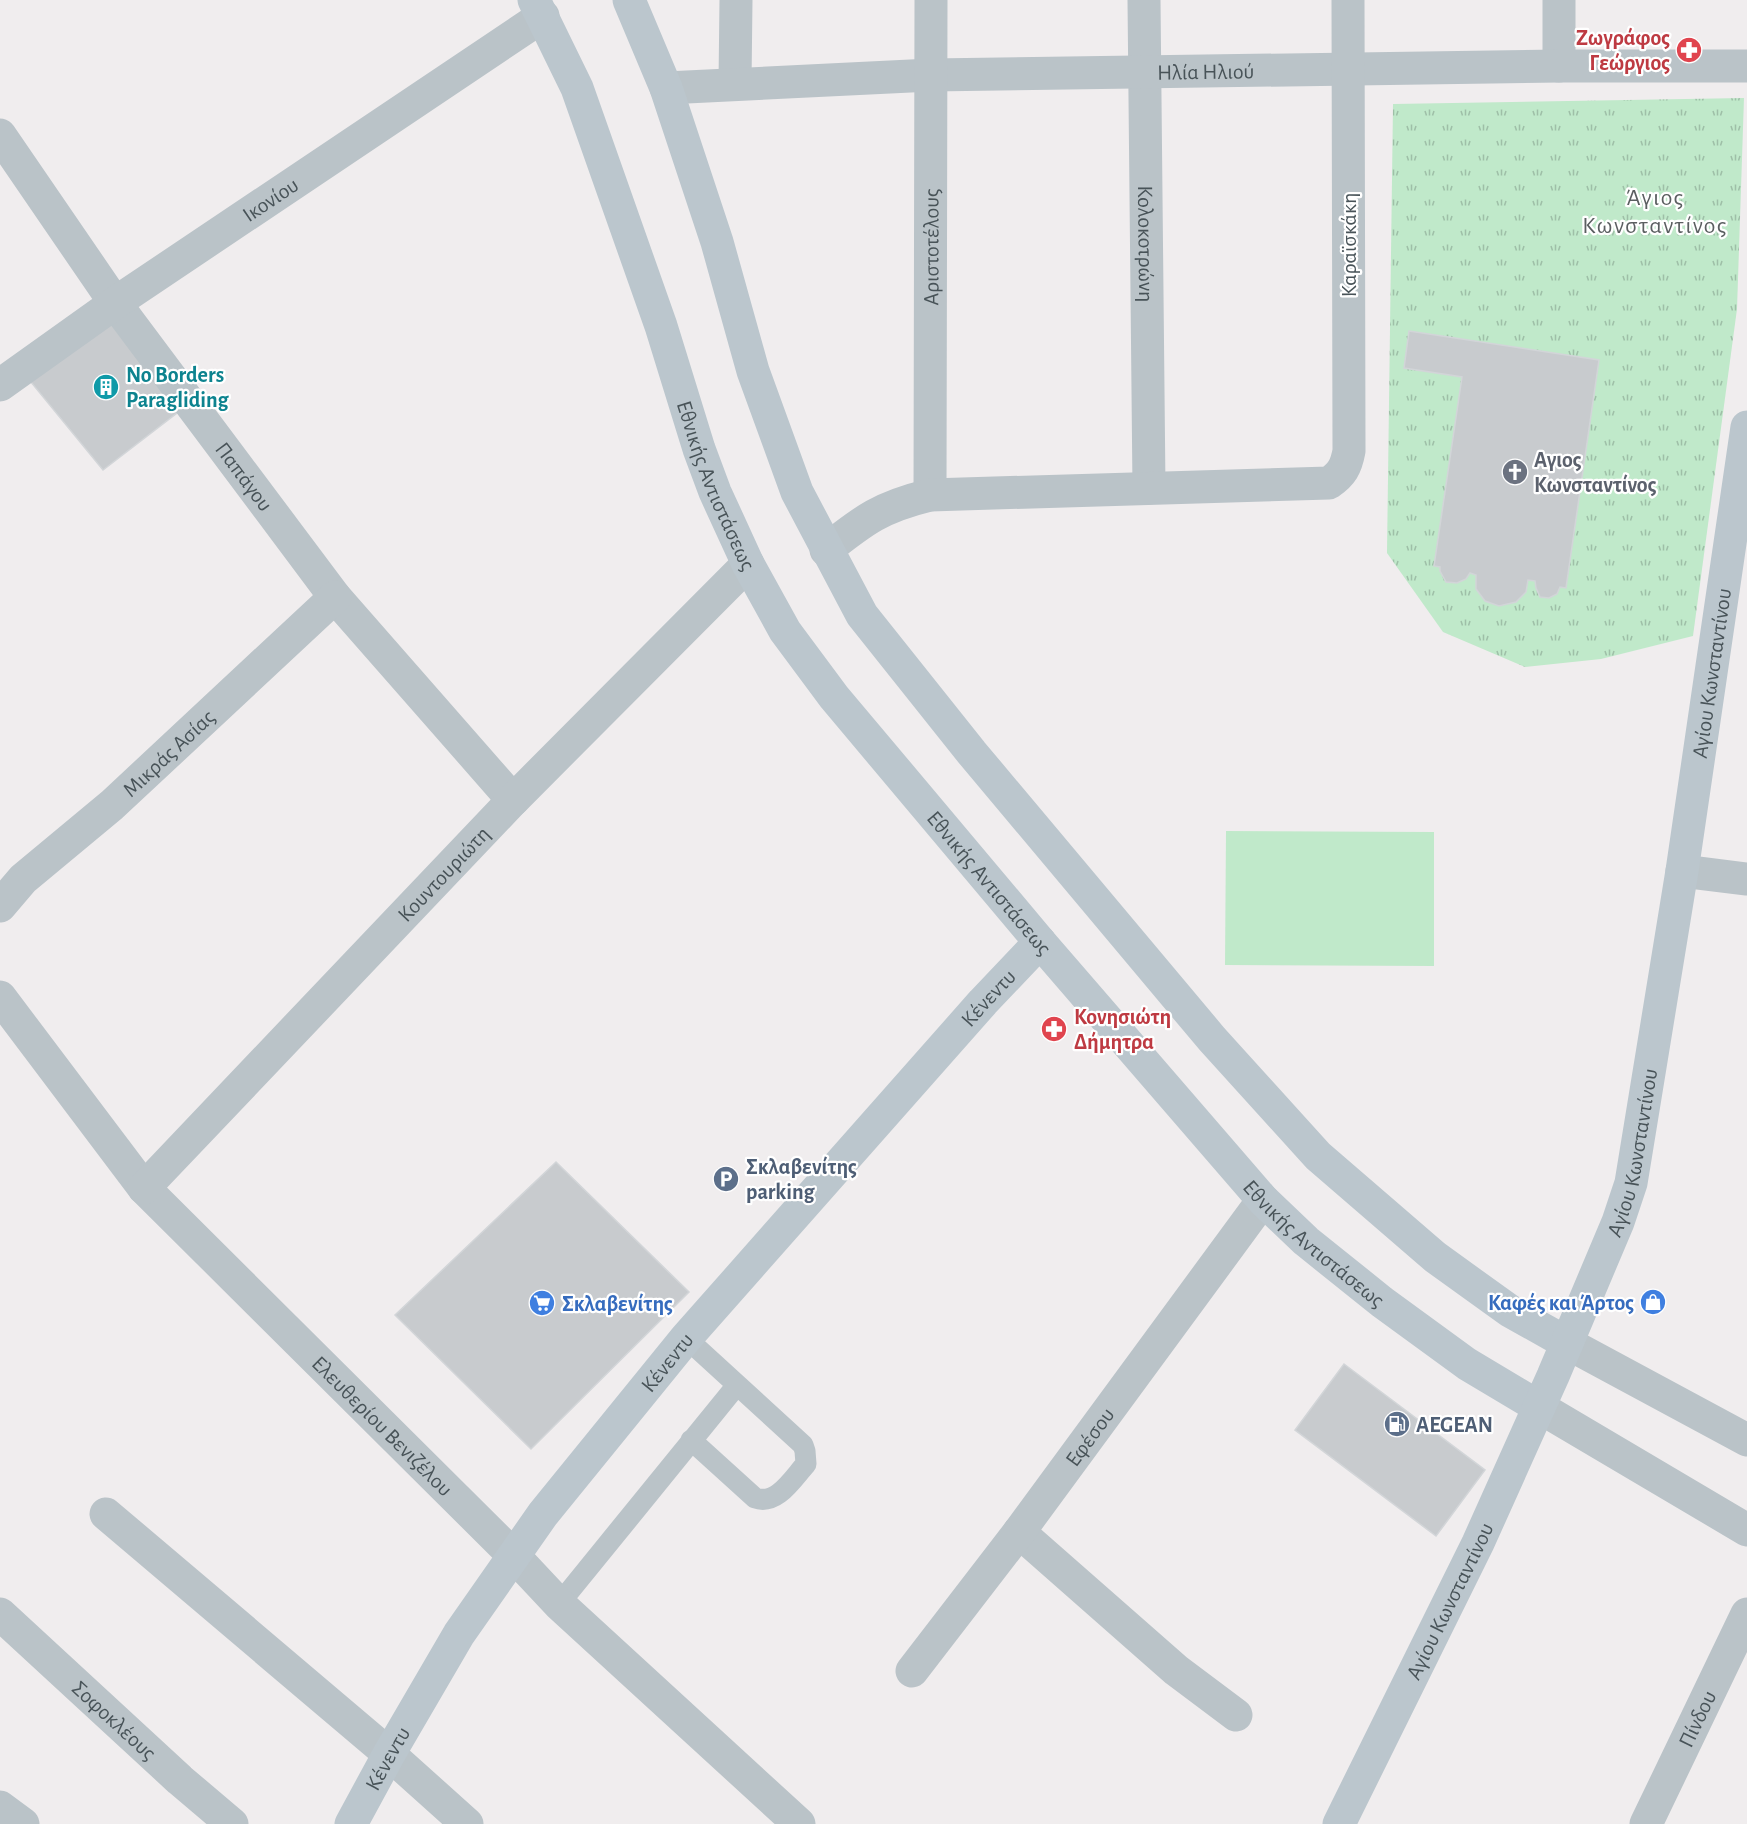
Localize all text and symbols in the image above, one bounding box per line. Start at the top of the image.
place label: Ζωγράφος Γεώργιος [1576,27,1670,75]
pharmacy icon: Ζωγράφος Γεώργιος [1674,35,1704,65]
street label: Ηλία Ηλιού [1157,60,1254,84]
street label: Ικονίου [239,173,303,226]
street label: Κολοκοτρώνη [1134,185,1157,303]
district label: Άγιος Κωνσταντίνος [1582,186,1728,238]
street label: Αριστοτέλους [920,188,943,306]
street label: Καραϊσκάκη [1338,193,1360,297]
place label: No Borders Paragliding [126,364,230,411]
building icon: No Borders Paragliding [91,372,121,402]
street label: Εθνικής Αντιστάσεως [673,398,759,574]
street label: Παπάγου [211,438,277,515]
place label: Αγιος Κωνσταντίνος [1534,449,1657,497]
church icon: Αγιος Κωνσταντίνος [1500,457,1530,487]
street label: Αγίου Κωνσταντίνου [1689,587,1735,760]
street label: Μικράς Ασίας [119,706,219,801]
street label: Εθνικής Αντιστάσεως [923,807,1055,959]
street label: Κουντουριώτη [394,822,494,926]
street label: Κένεντυ [957,965,1020,1031]
place label: Κονησιώτη Δήμητρα [1074,1006,1171,1053]
pharmacy icon: Κονησιώτη Δήμητρα [1039,1014,1069,1044]
street label: Αγίου Κωνσταντίνου [1603,1067,1662,1240]
place label: Σκλαβενίτης parking [746,1156,857,1203]
parking icon: Σκλαβενίτης parking [711,1164,741,1194]
street label: Εθνικής Αντιστάσεως [1239,1176,1388,1311]
shop icon: Καφές και Άρτος [1638,1287,1668,1317]
supermarket icon: Σκλαβενίτης [527,1288,557,1318]
place label: Καφές και Άρτος [1488,1292,1634,1315]
place label: Σκλαβενίτης [562,1293,673,1316]
street label: Κένεντυ [637,1329,698,1396]
street label: Ελευθερίου Βενιζέλου [308,1352,457,1500]
street label: Εφέσου [1061,1404,1119,1470]
fuel station icon: AEGEAN [1382,1409,1412,1439]
place label: AEGEAN [1416,1414,1493,1436]
street label: Αγίου Κωνσταντίνου [1402,1520,1498,1683]
street label: Σοφοκλέους [68,1677,160,1764]
street label: Πίνδου [1675,1687,1721,1751]
street label: Κένεντυ [362,1723,414,1794]

